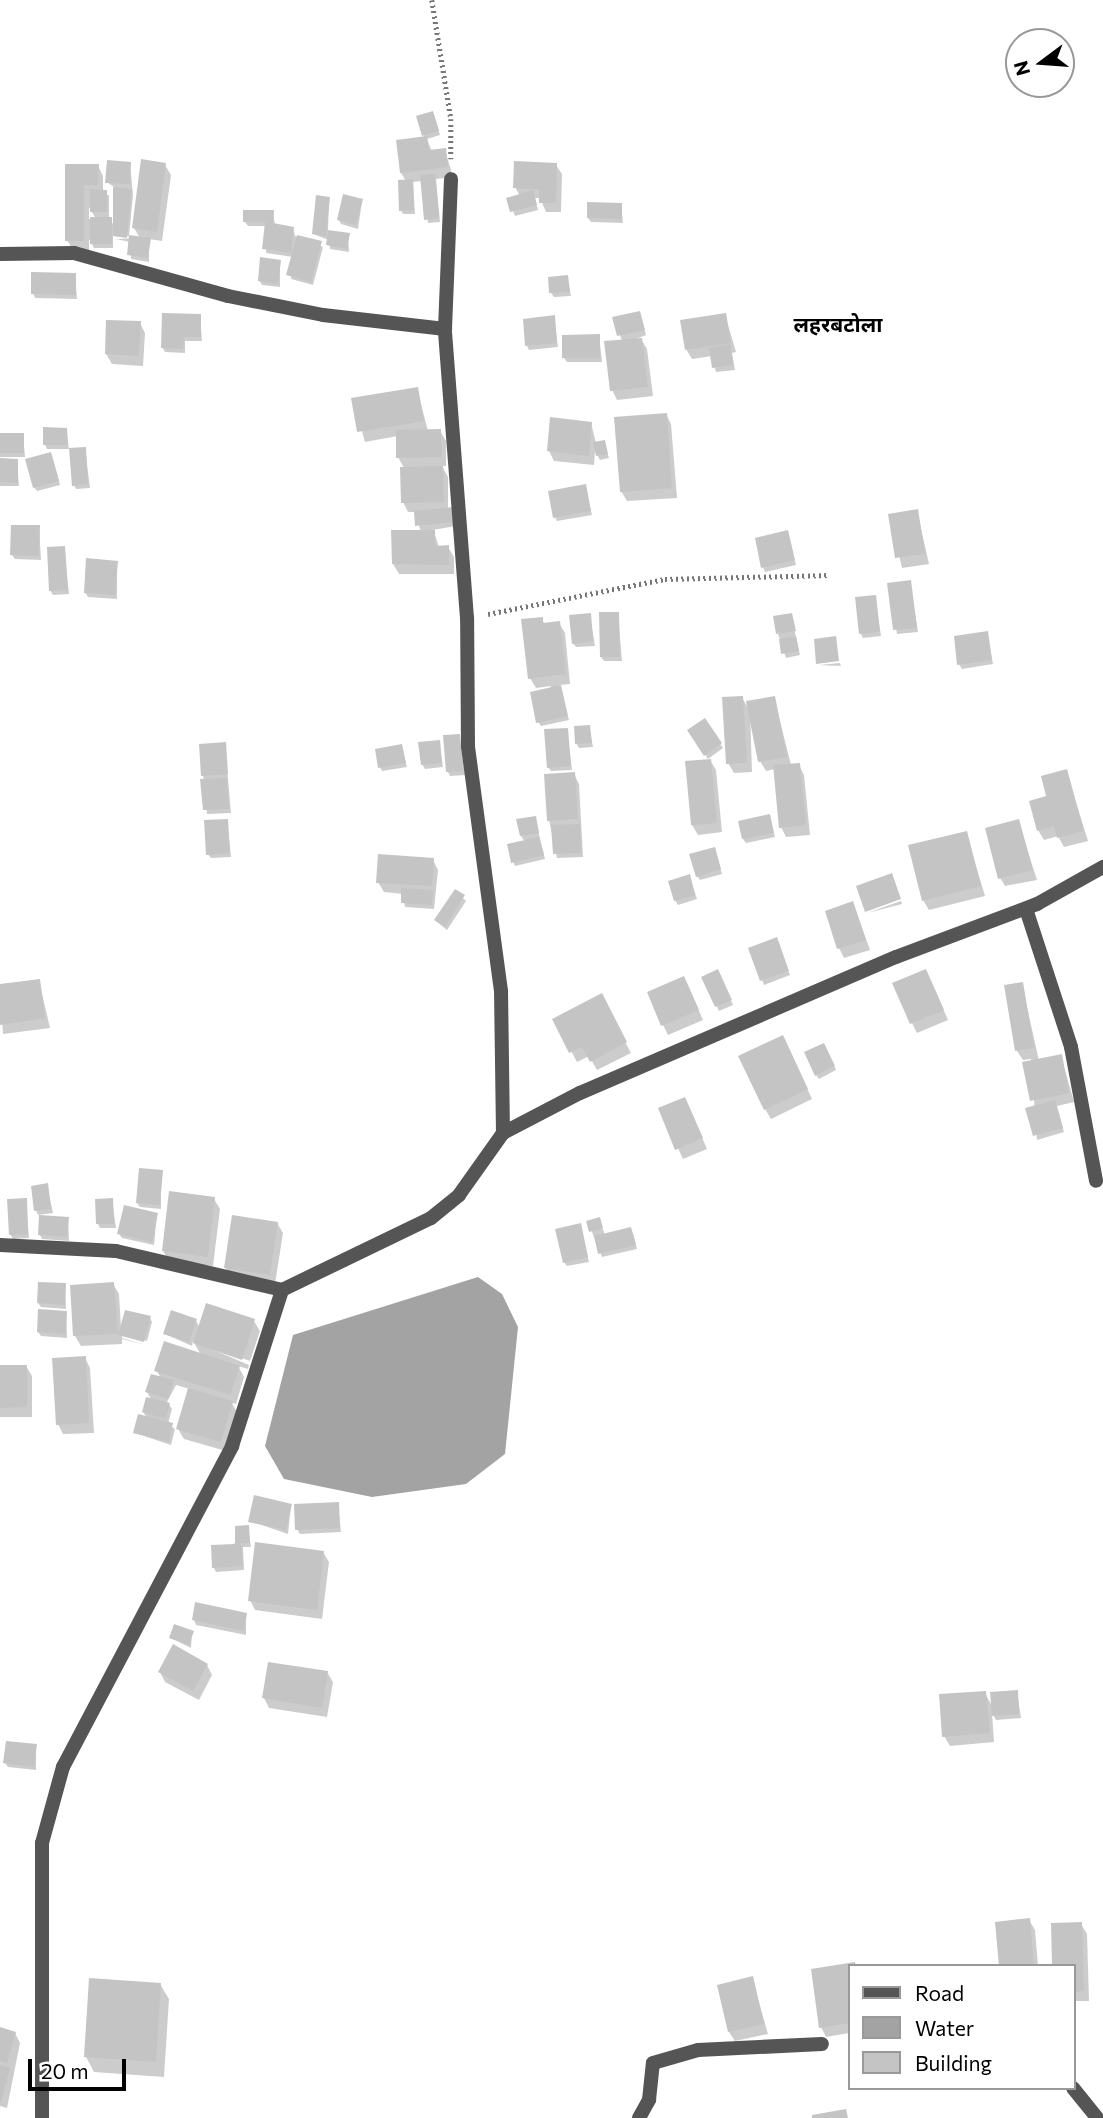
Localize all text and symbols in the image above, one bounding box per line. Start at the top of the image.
north arrow [1005,28,1075,98]
text: N [1008,58,1034,78]
district label: लहरबटोला [794,311,882,337]
legend [848,1964,1075,2090]
text: Road [915,1980,964,2005]
text: Water [915,2015,974,2040]
scale bar [32,2044,130,2088]
text: Building [915,2050,992,2075]
text: 20 m [41,2058,89,2083]

